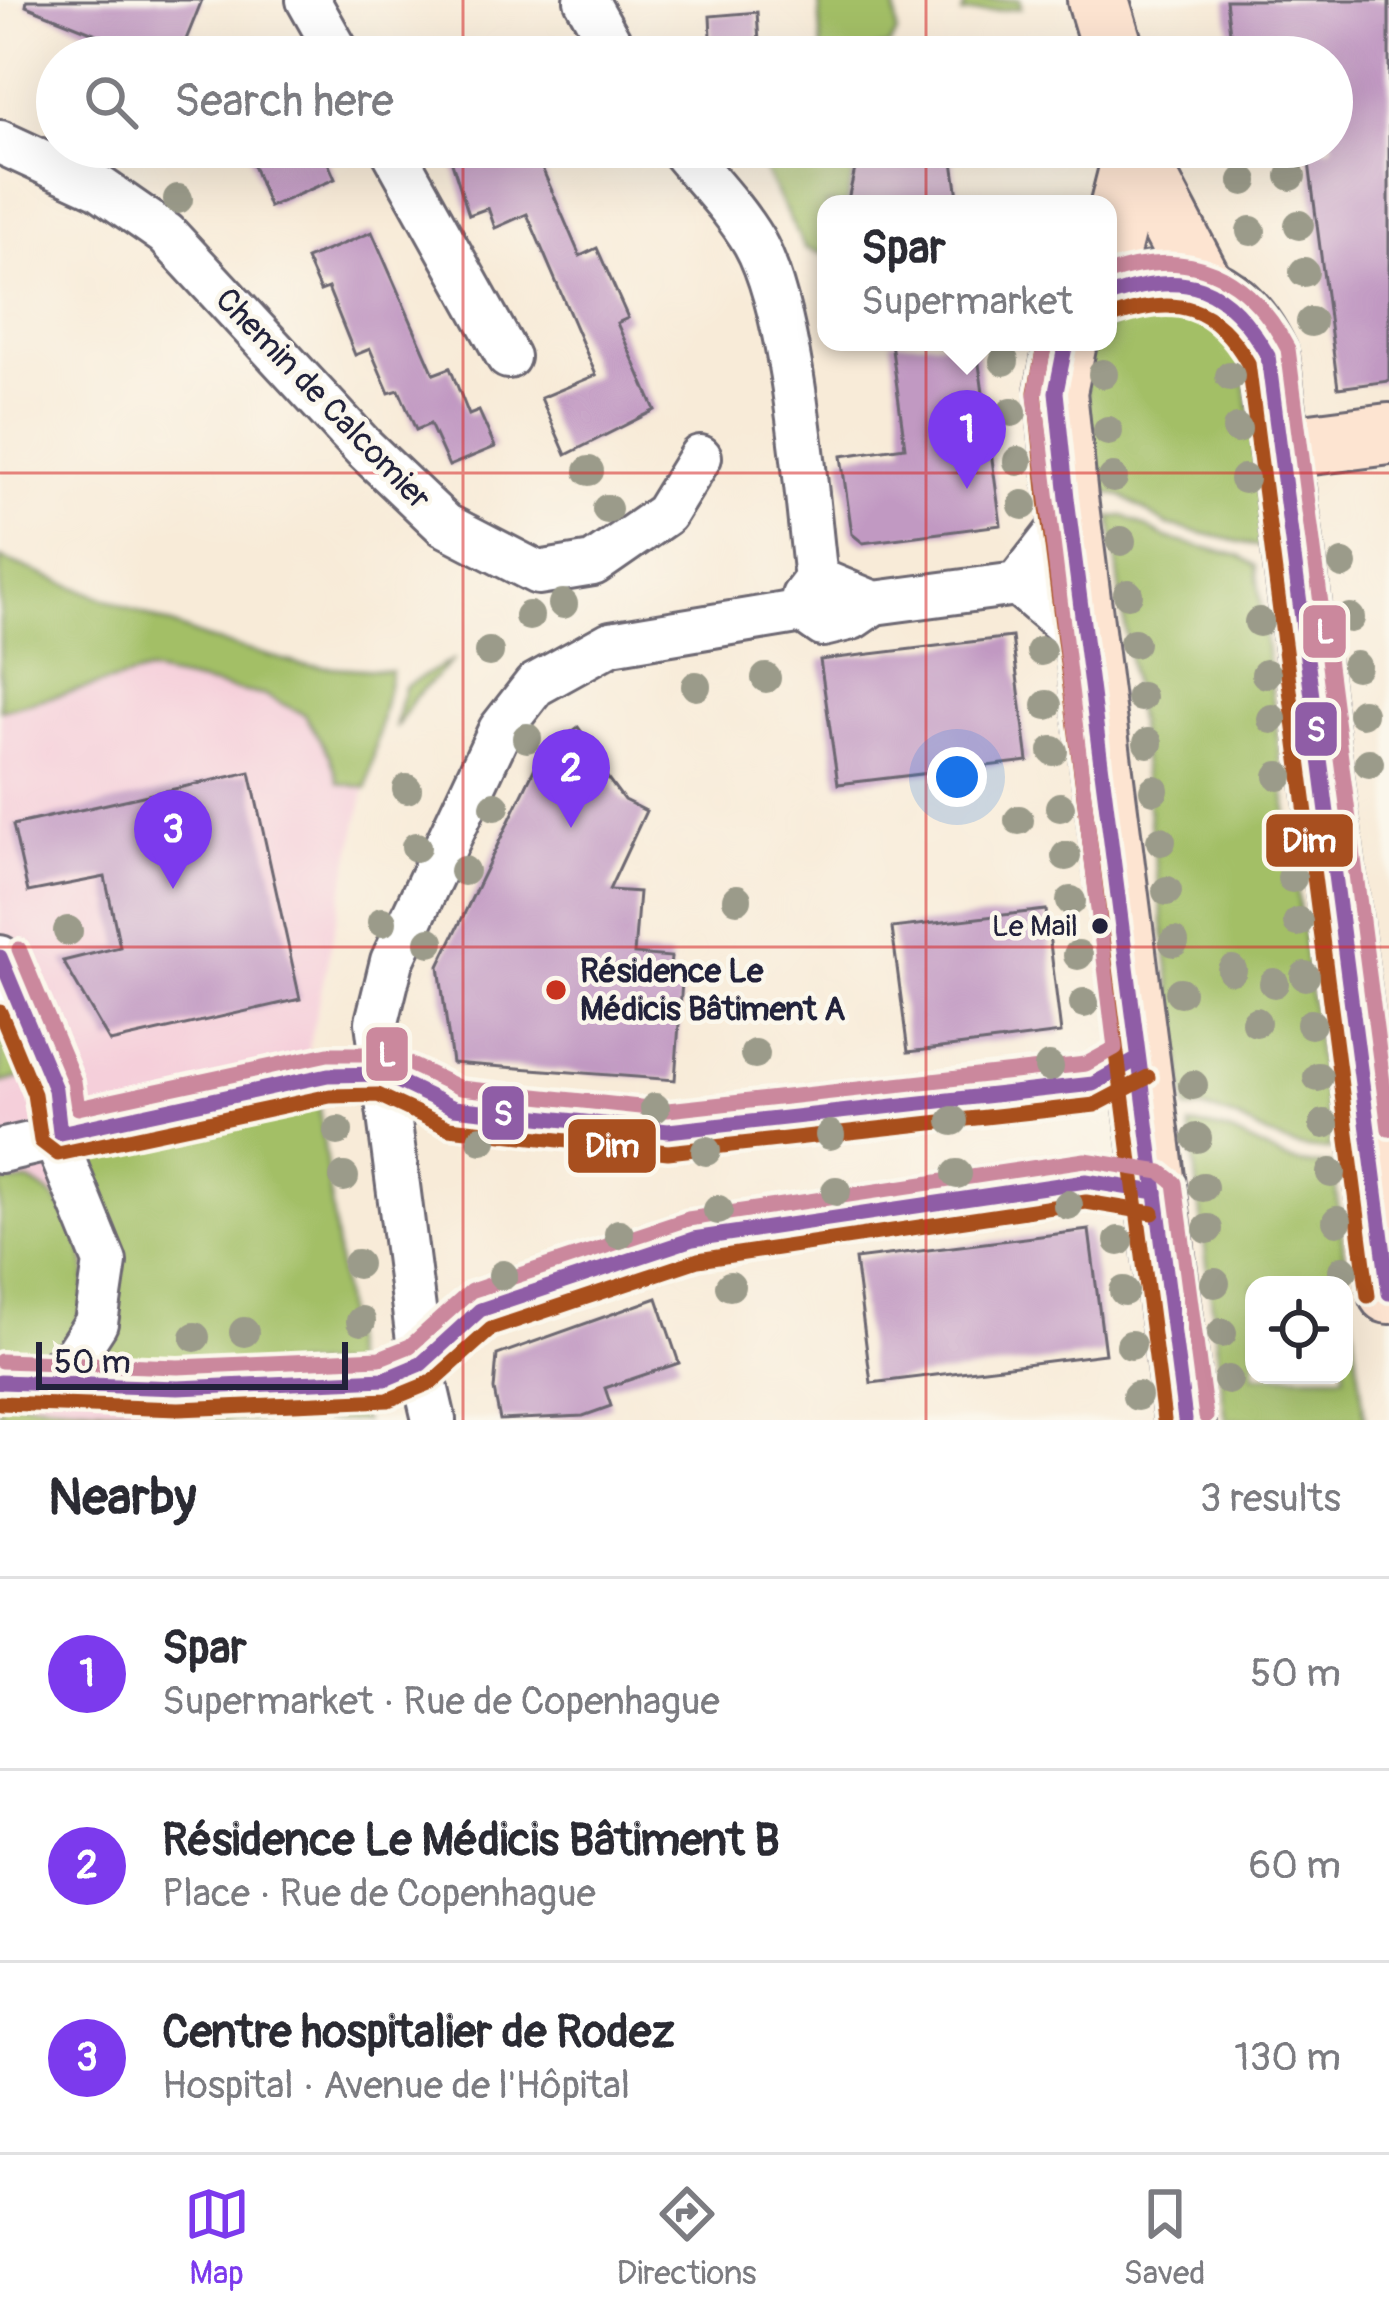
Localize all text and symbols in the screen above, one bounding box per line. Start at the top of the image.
search box [36,36,1353,168]
icon: search [78,69,144,135]
text: Search here [174,74,394,130]
popup [817,195,1117,351]
text: Spar [861,221,946,277]
text: Supermarket [861,277,1073,326]
street label: Chemin de Calcomier [207,279,440,519]
pin: 1 [928,390,1006,489]
line badge: L [1301,603,1348,660]
text: L [1316,612,1334,653]
line badge: S [1293,700,1339,758]
text: S [1306,710,1326,751]
pin: 2 [532,729,610,828]
your location [927,747,987,807]
pin: 3 [134,790,212,889]
line badge: Dim [1264,812,1355,869]
text: Dim [1281,821,1337,862]
place label: Le Mail [992,908,1078,945]
marker: Le Mail [1089,915,1111,937]
place label: Résidence Le Médicis Bâtiment A [580,951,846,1030]
marker: Résidence Le Médicis Bâtiment A [543,977,569,1003]
line badge: L [364,1025,410,1083]
text: L [378,1035,396,1076]
line badge: S [480,1084,526,1142]
text: S [493,1094,513,1135]
line badge: Dim [566,1117,658,1175]
text: Dim [584,1126,640,1167]
map controls [1245,1276,1353,1384]
button: locate [1245,1276,1353,1384]
scale bar [36,1336,348,1389]
text: 50 m [54,1342,131,1383]
text: Nearby [48,1466,196,1530]
text: 3 results [1200,1474,1341,1523]
text: Spar [162,1621,246,1677]
text: 1 [79,1649,95,1698]
text: 50 m [1250,1649,1341,1698]
text: Supermarket · Rue de Copenhague [162,1677,720,1726]
text: Résidence Le Médicis Bâtiment B [162,1813,780,1869]
text: 2 [76,1841,98,1890]
text: 60 m [1249,1841,1341,1890]
text: Place · Rue de Copenhague [162,1869,596,1918]
text: Centre hospitalier de Rodez [162,2005,675,2061]
text: 3 [76,2033,98,2082]
text: 130 m [1234,2033,1341,2082]
text: Hospital · Avenue de l'Hôpital [162,2061,630,2110]
tab: Map [184,2181,250,2294]
tab: Directions [617,2181,757,2294]
tab: Saved [1124,2181,1205,2294]

